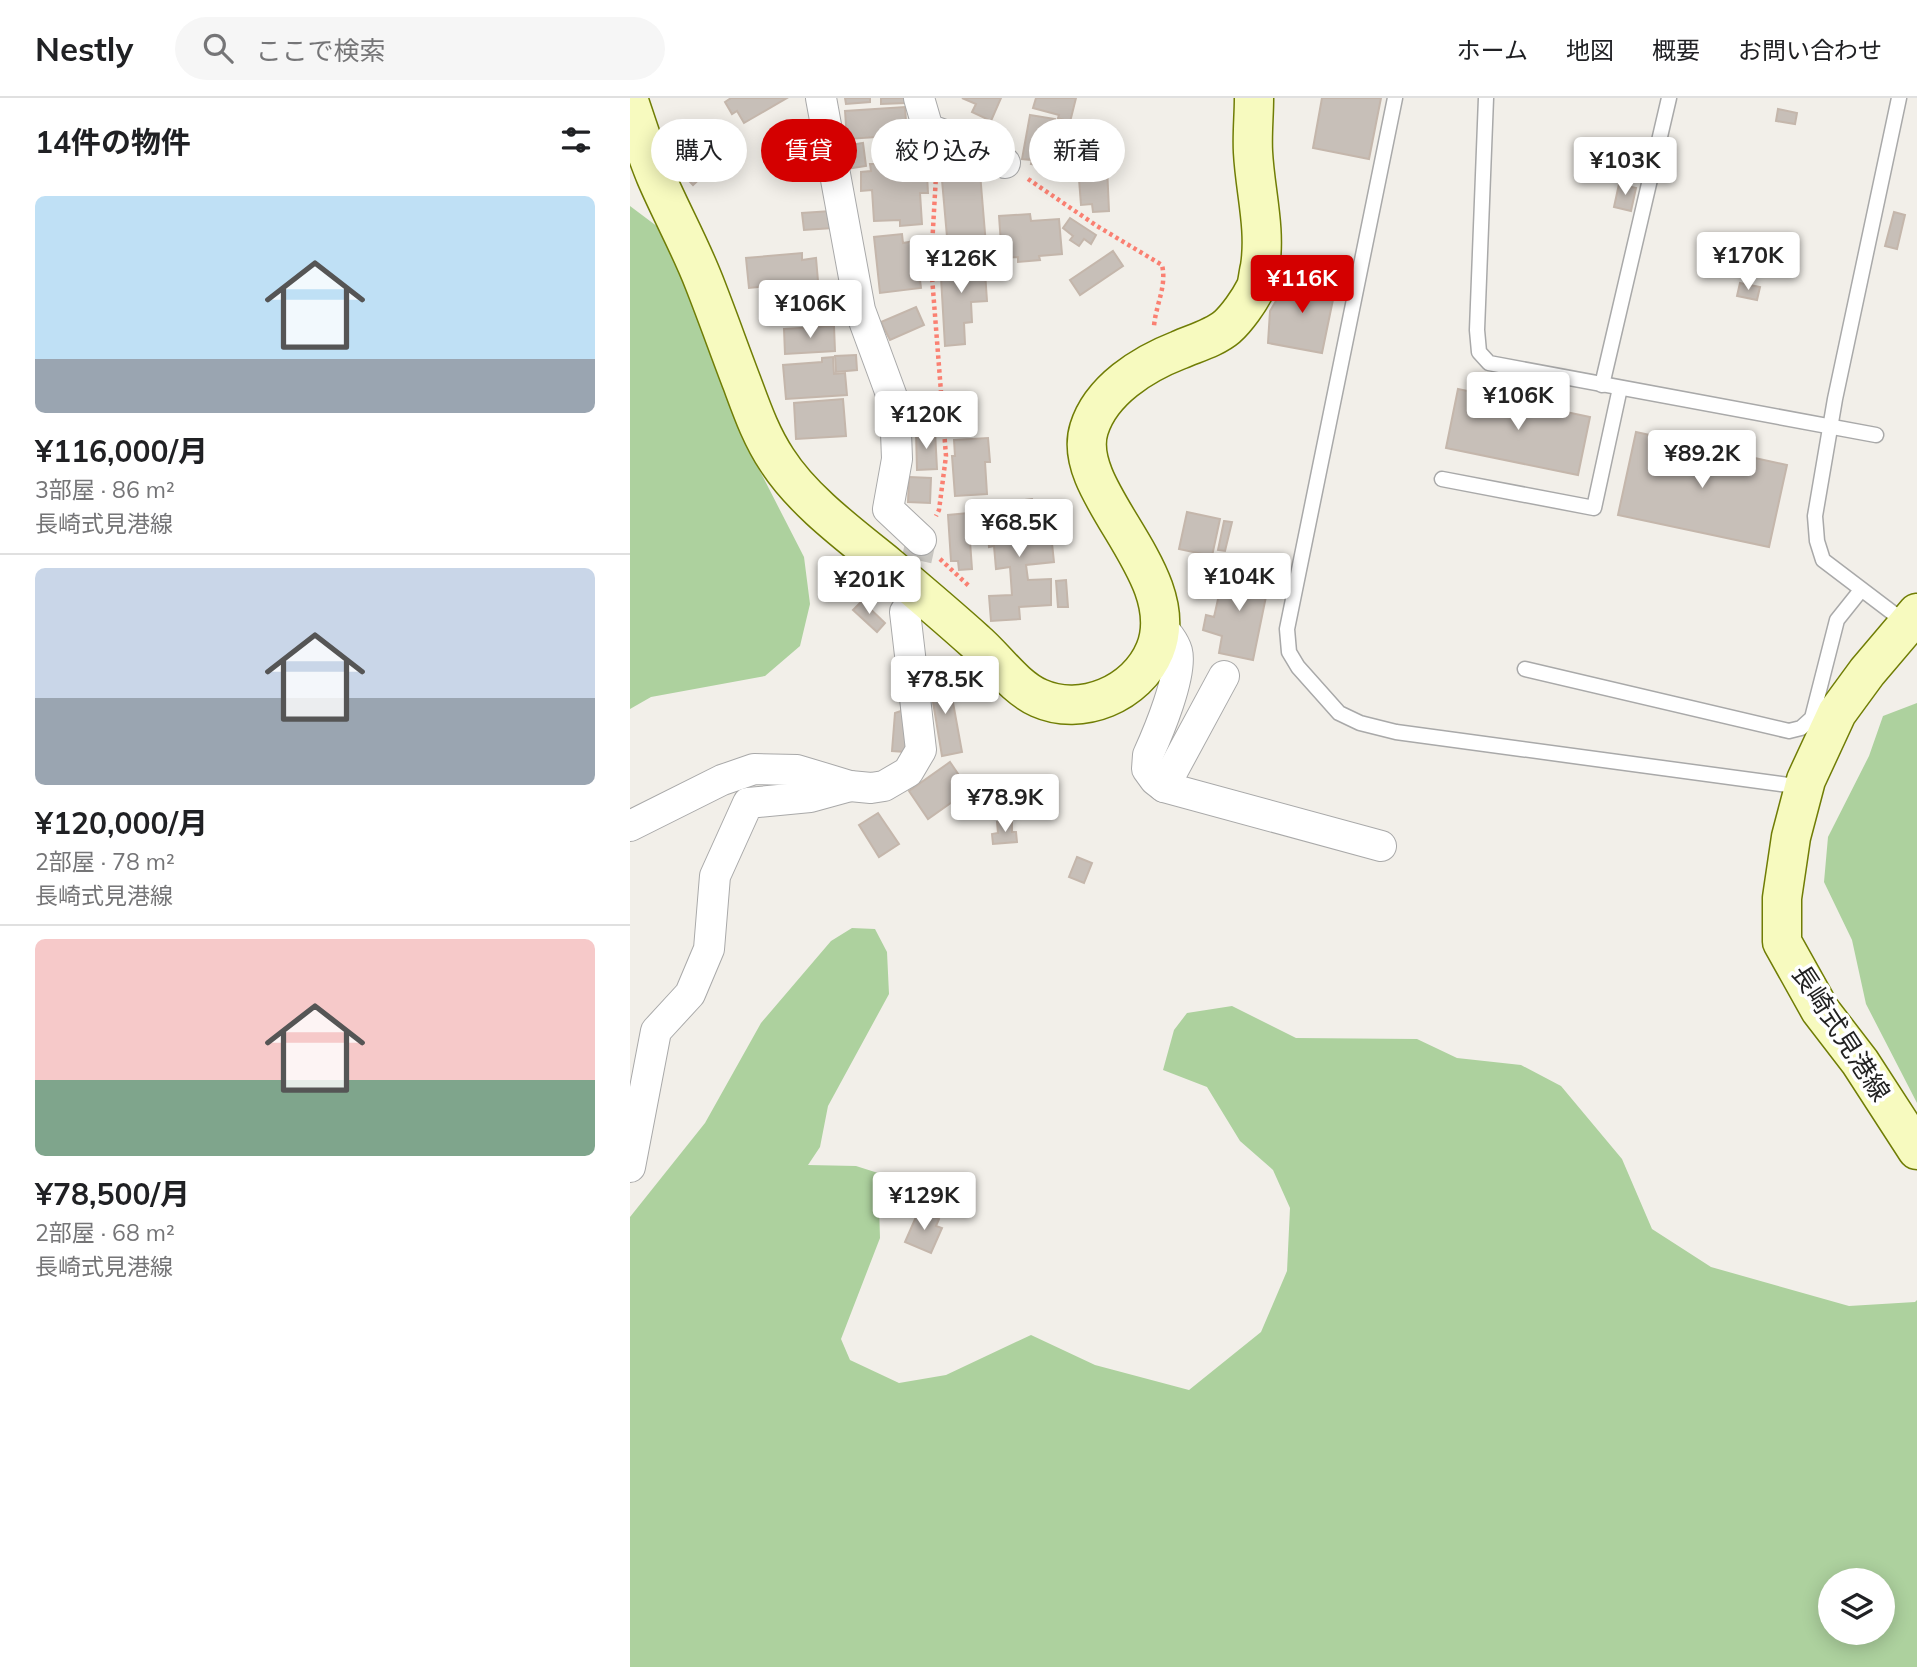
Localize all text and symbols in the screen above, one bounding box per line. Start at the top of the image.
search box [175,17,665,80]
text: Nestly [35,28,133,69]
icon: search [199,29,237,67]
text: ここで検索 [255,34,385,67]
text: ホーム [1457,35,1528,65]
text: 地図 [1566,35,1614,65]
text: 概要 [1652,35,1700,65]
text: お問い合わせ [1738,35,1882,65]
chip: 購入 [651,119,747,182]
chip: 賃貸 [761,119,857,182]
chip: 絞り込み [871,119,1015,182]
chip: 新着 [1029,119,1125,182]
icon: filters [557,121,595,159]
text: 14件の物件 [35,123,191,161]
pin: ¥103K [1576,138,1674,197]
text: ¥103K [1590,145,1660,174]
pin: ¥170K [1699,232,1797,292]
pin: ¥126K [912,236,1010,295]
text: ¥170K [1713,240,1783,269]
icon: home [252,242,378,368]
text: ¥126K [926,243,996,272]
pin: ¥116K [1253,256,1351,315]
text: ¥116K [1267,263,1337,292]
pin: ¥106K [761,280,859,340]
text: ¥106K [775,288,845,317]
pin: ¥106K [1469,372,1567,432]
text: ¥106K [1483,380,1553,409]
pin: ¥120K [877,392,975,451]
text: ¥120K [891,399,961,428]
pin: ¥89.2K [1645,430,1759,490]
text: ¥116,000/月 [35,432,208,470]
text: ¥89.2K [1664,438,1740,467]
text: 3部屋 · 86 m² [35,475,175,504]
pin: ¥68.5K [962,500,1076,559]
text: ¥68.5K [981,507,1057,536]
text: 長崎式見港線 [35,509,173,538]
pin: ¥104K [1190,554,1288,613]
pin: ¥201K [820,556,918,616]
text: ¥104K [1204,561,1274,590]
text: ¥201K [834,564,904,593]
icon: home [252,614,378,740]
pin: ¥78.5K [888,656,1002,716]
text: ¥78.5K [907,664,983,693]
pin: ¥78.9K [948,774,1062,834]
text: ¥78.9K [967,782,1043,811]
text: ¥120,000/月 [35,804,208,842]
text: 2部屋 · 78 m² [35,847,175,876]
text: 長崎式見港線 [35,881,173,910]
street label: 長崎式見港線 [1785,958,1898,1107]
icon: home [252,985,378,1111]
pin: ¥129K [875,1172,973,1232]
text: ¥78,500/月 [35,1175,190,1213]
text: ¥129K [889,1180,959,1209]
text: 2部屋 · 68 m² [35,1218,175,1247]
text: 長崎式見港線 [35,1252,173,1281]
map controls [1818,1568,1895,1645]
button: layers [1818,1568,1895,1645]

